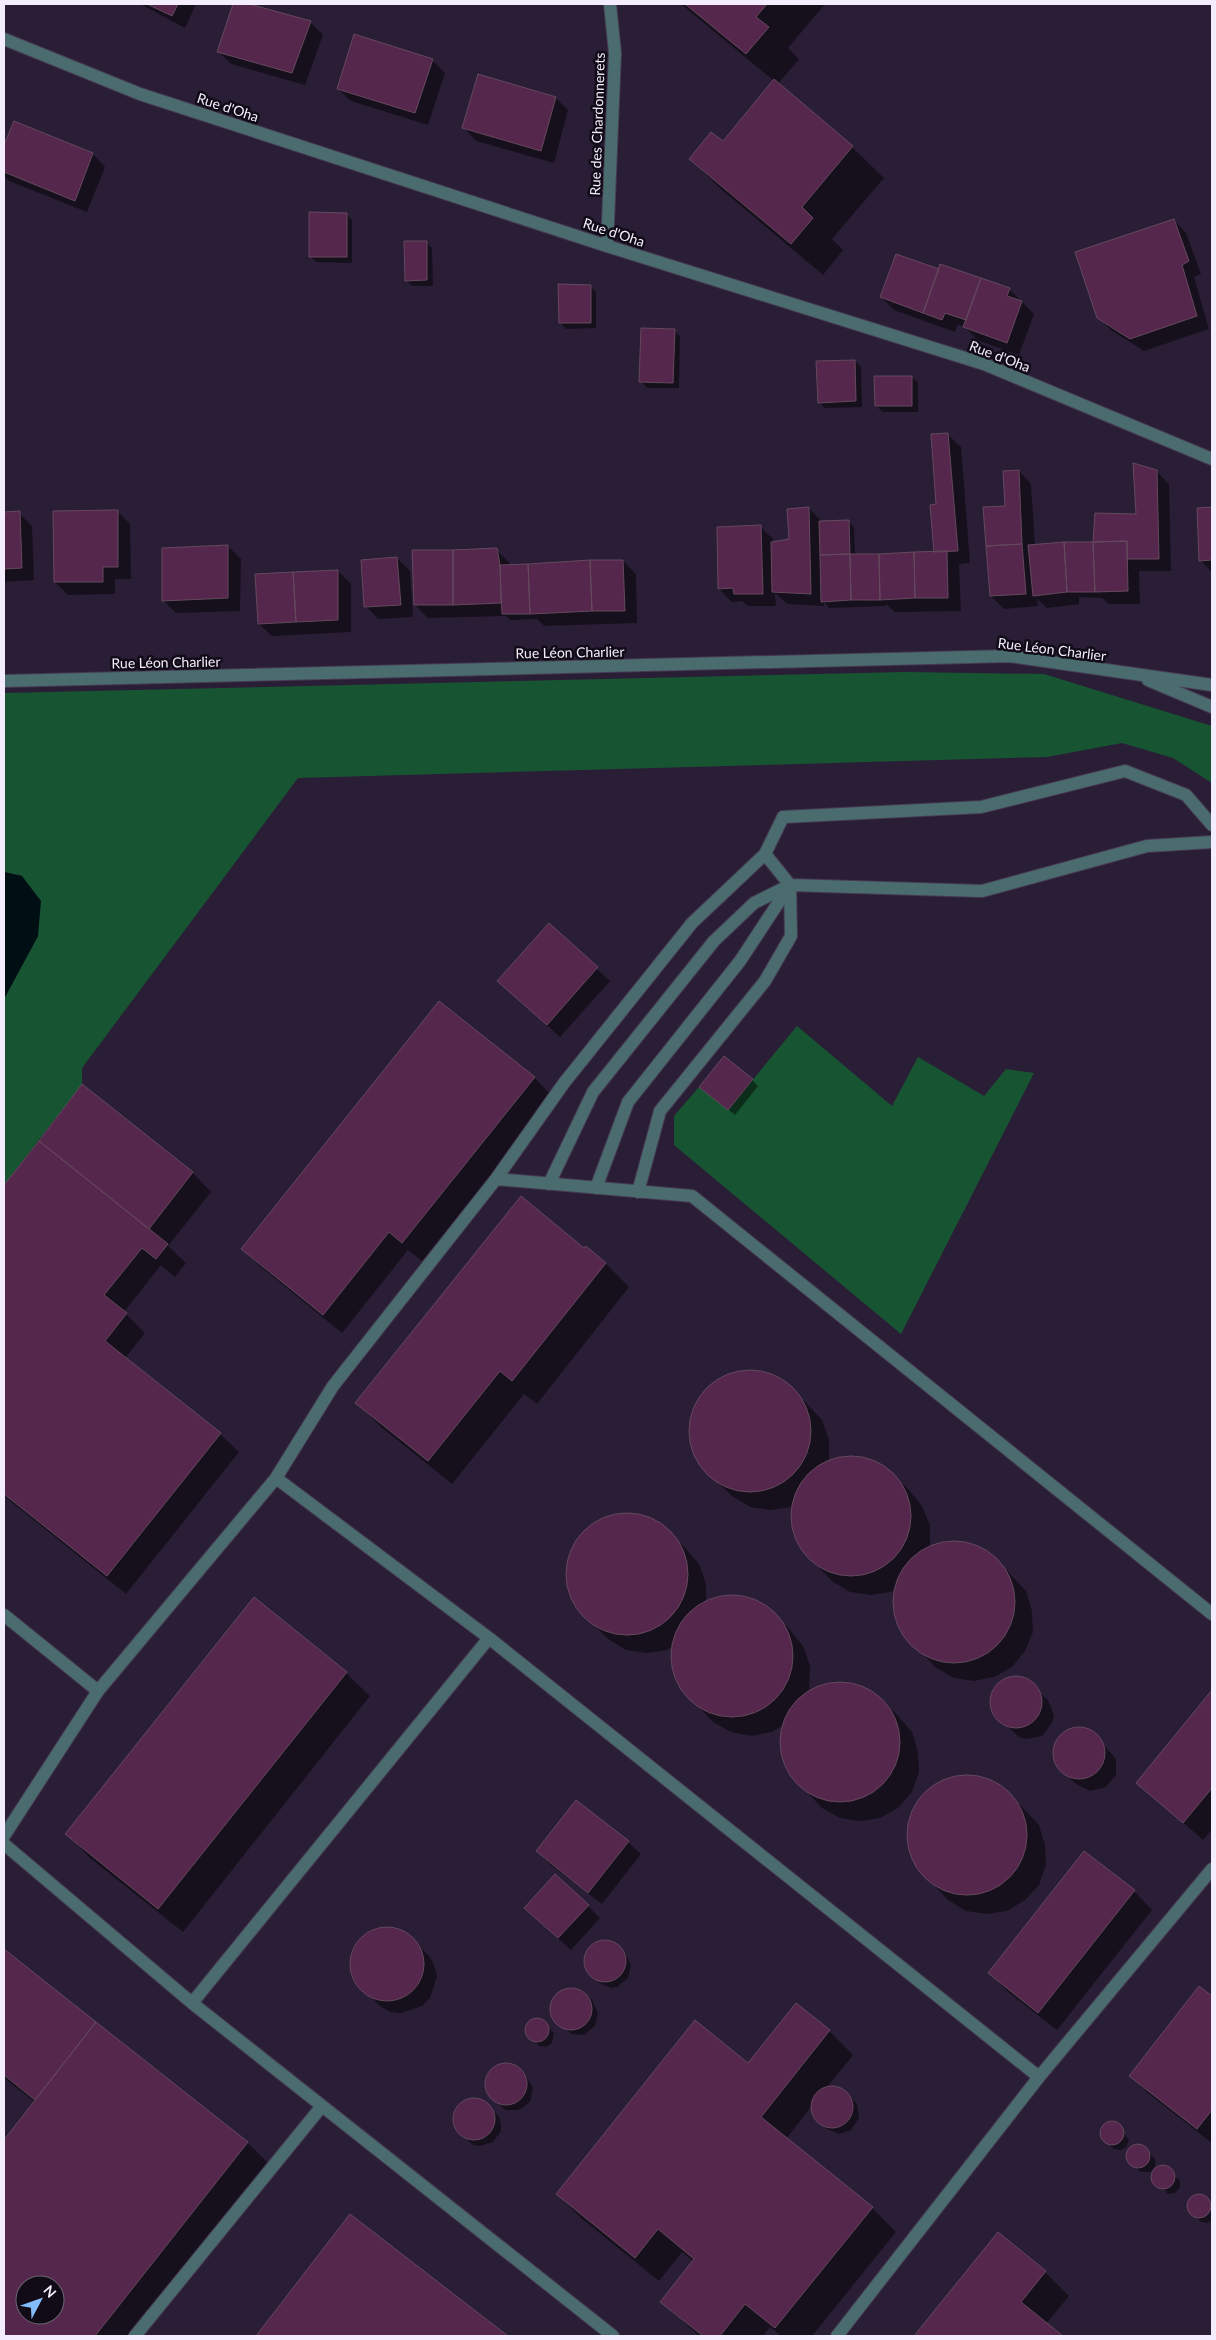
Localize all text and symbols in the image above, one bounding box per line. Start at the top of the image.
street label: Rue des Chardonnerets [586,52,608,196]
street label: Rue d'Oha [195,89,261,125]
street label: Rue d'Oha [581,214,647,250]
street label: Rue d'Oha [967,337,1033,375]
street label: Rue Léon Charlier [997,634,1107,664]
street label: Rue Léon Charlier [515,643,625,661]
street label: Rue Léon Charlier [111,653,221,671]
north arrow [15,2275,65,2325]
text: N [40,2281,60,2301]

